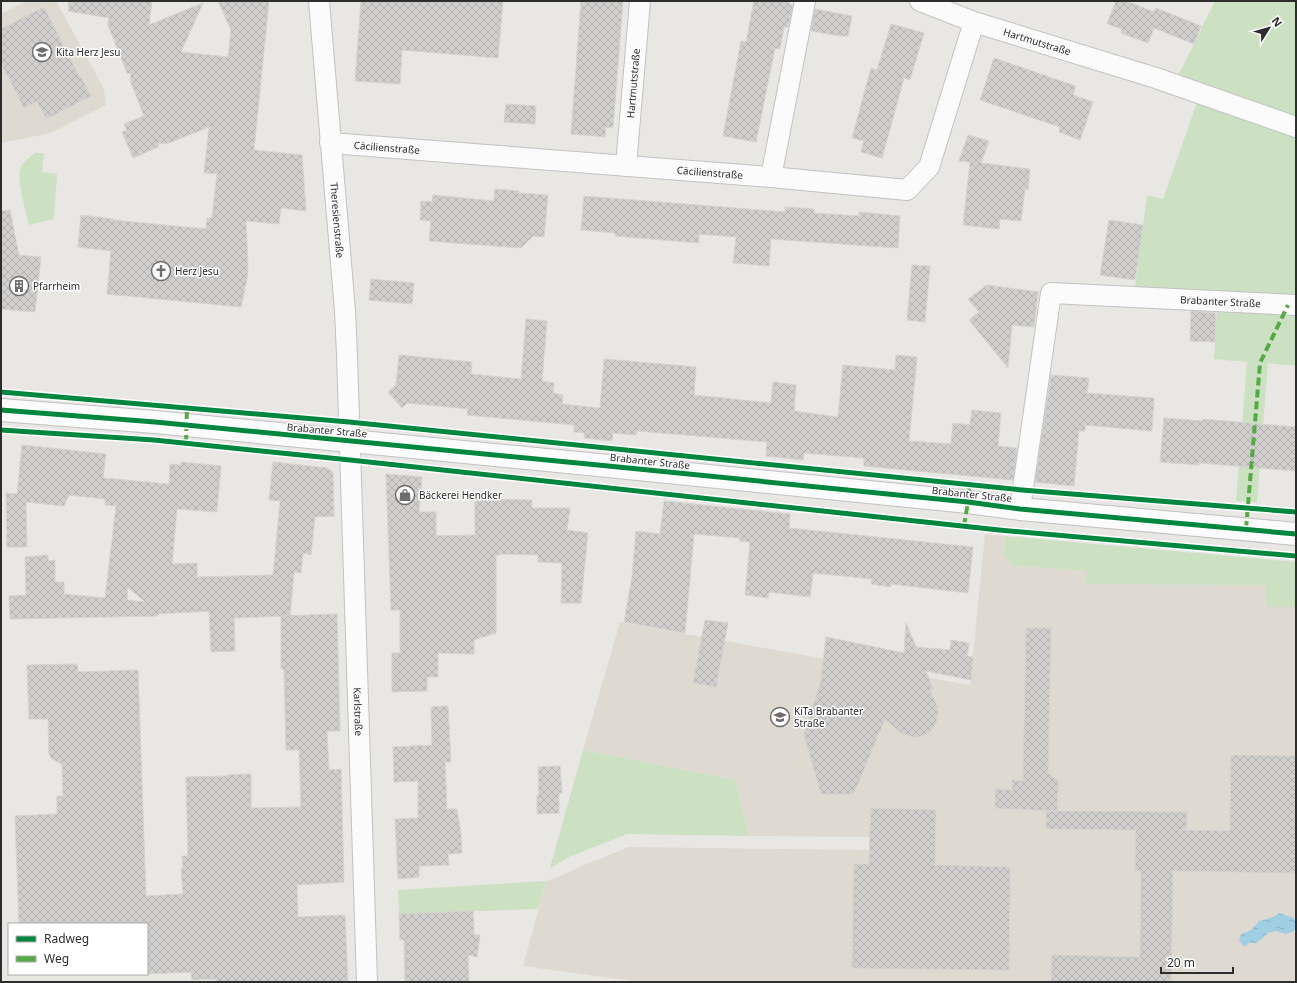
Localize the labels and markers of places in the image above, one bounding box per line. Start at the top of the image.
school or university icon: Kita Herz Jesu [31,41,53,63]
place label: Kita Herz Jesu [56,45,120,59]
church icon: Herz Jesu [150,260,172,282]
place label: Herz Jesu [175,264,219,278]
building icon: Pfarrheim [8,275,30,297]
place label: Pfarrheim [33,279,80,293]
shop icon: Bäckerei Hendker [394,484,416,506]
place label: Bäckerei Hendker [419,488,502,502]
place label: KiTa Brabanter Straße [794,704,863,730]
school or university icon: KiTa Brabanter Straße [769,706,791,728]

